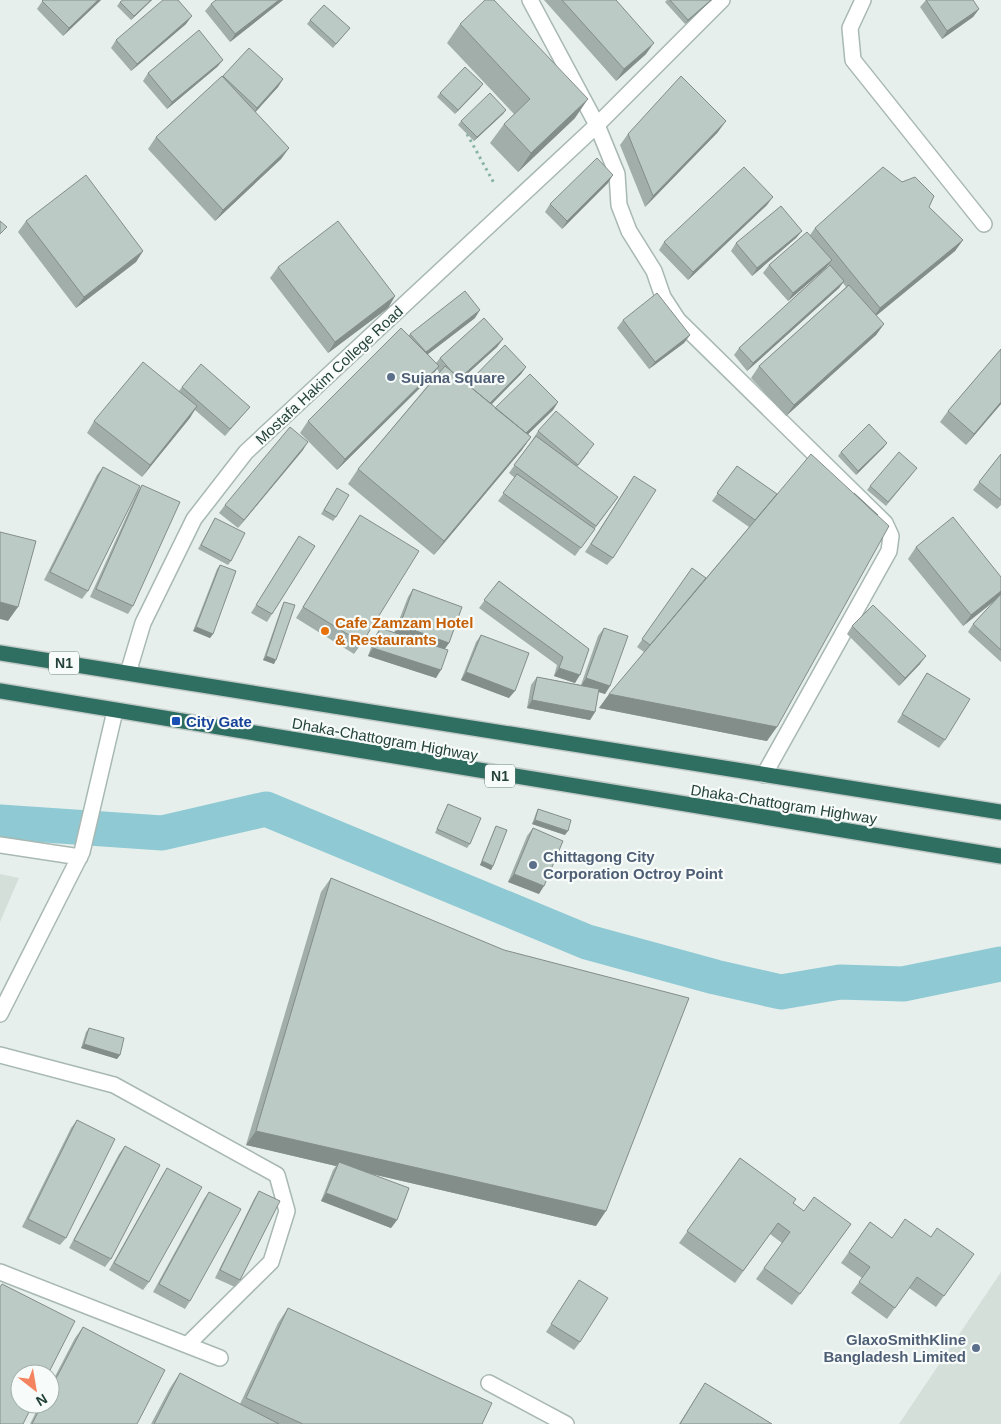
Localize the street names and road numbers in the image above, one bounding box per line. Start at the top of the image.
street label: Mostafa Hakim College Road [252,302,406,448]
road number: N1 [49,651,79,674]
street label: Dhaka-Chattogram Highway [291,714,480,764]
road number: N1 [485,764,515,788]
street label: Dhaka-Chattogram Highway [690,781,879,827]

